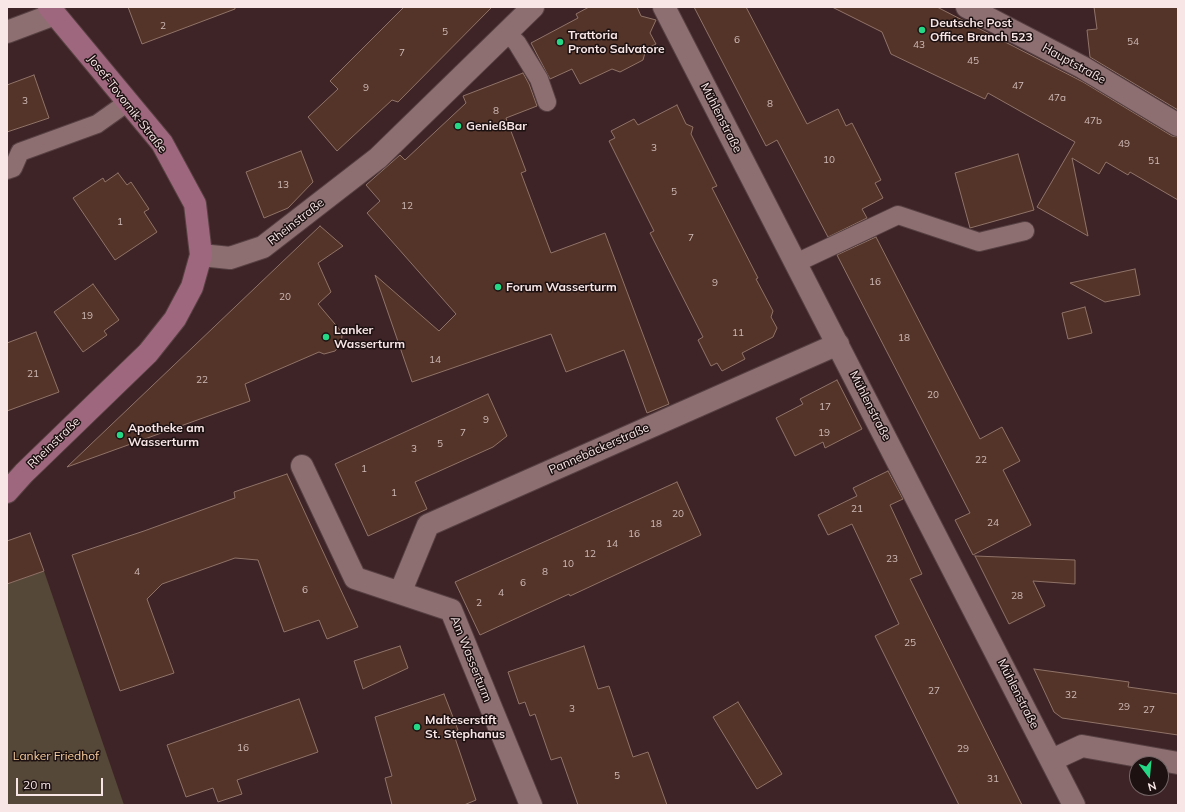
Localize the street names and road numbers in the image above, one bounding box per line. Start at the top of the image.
street label: Hauptstraße [1040,41,1108,87]
street label: Josef-Tovornik-Straße [84,52,170,156]
street label: Mühlenstraße [697,81,745,155]
street label: Rheinstraße [265,196,327,248]
street label: Mühlenstraße [846,369,894,443]
street label: Rheinstraße [25,414,83,472]
street label: Pannebäckerstraße [547,420,651,478]
street label: Am Wasserturm [447,614,495,704]
street label: Mühlenstraße [994,657,1042,731]

